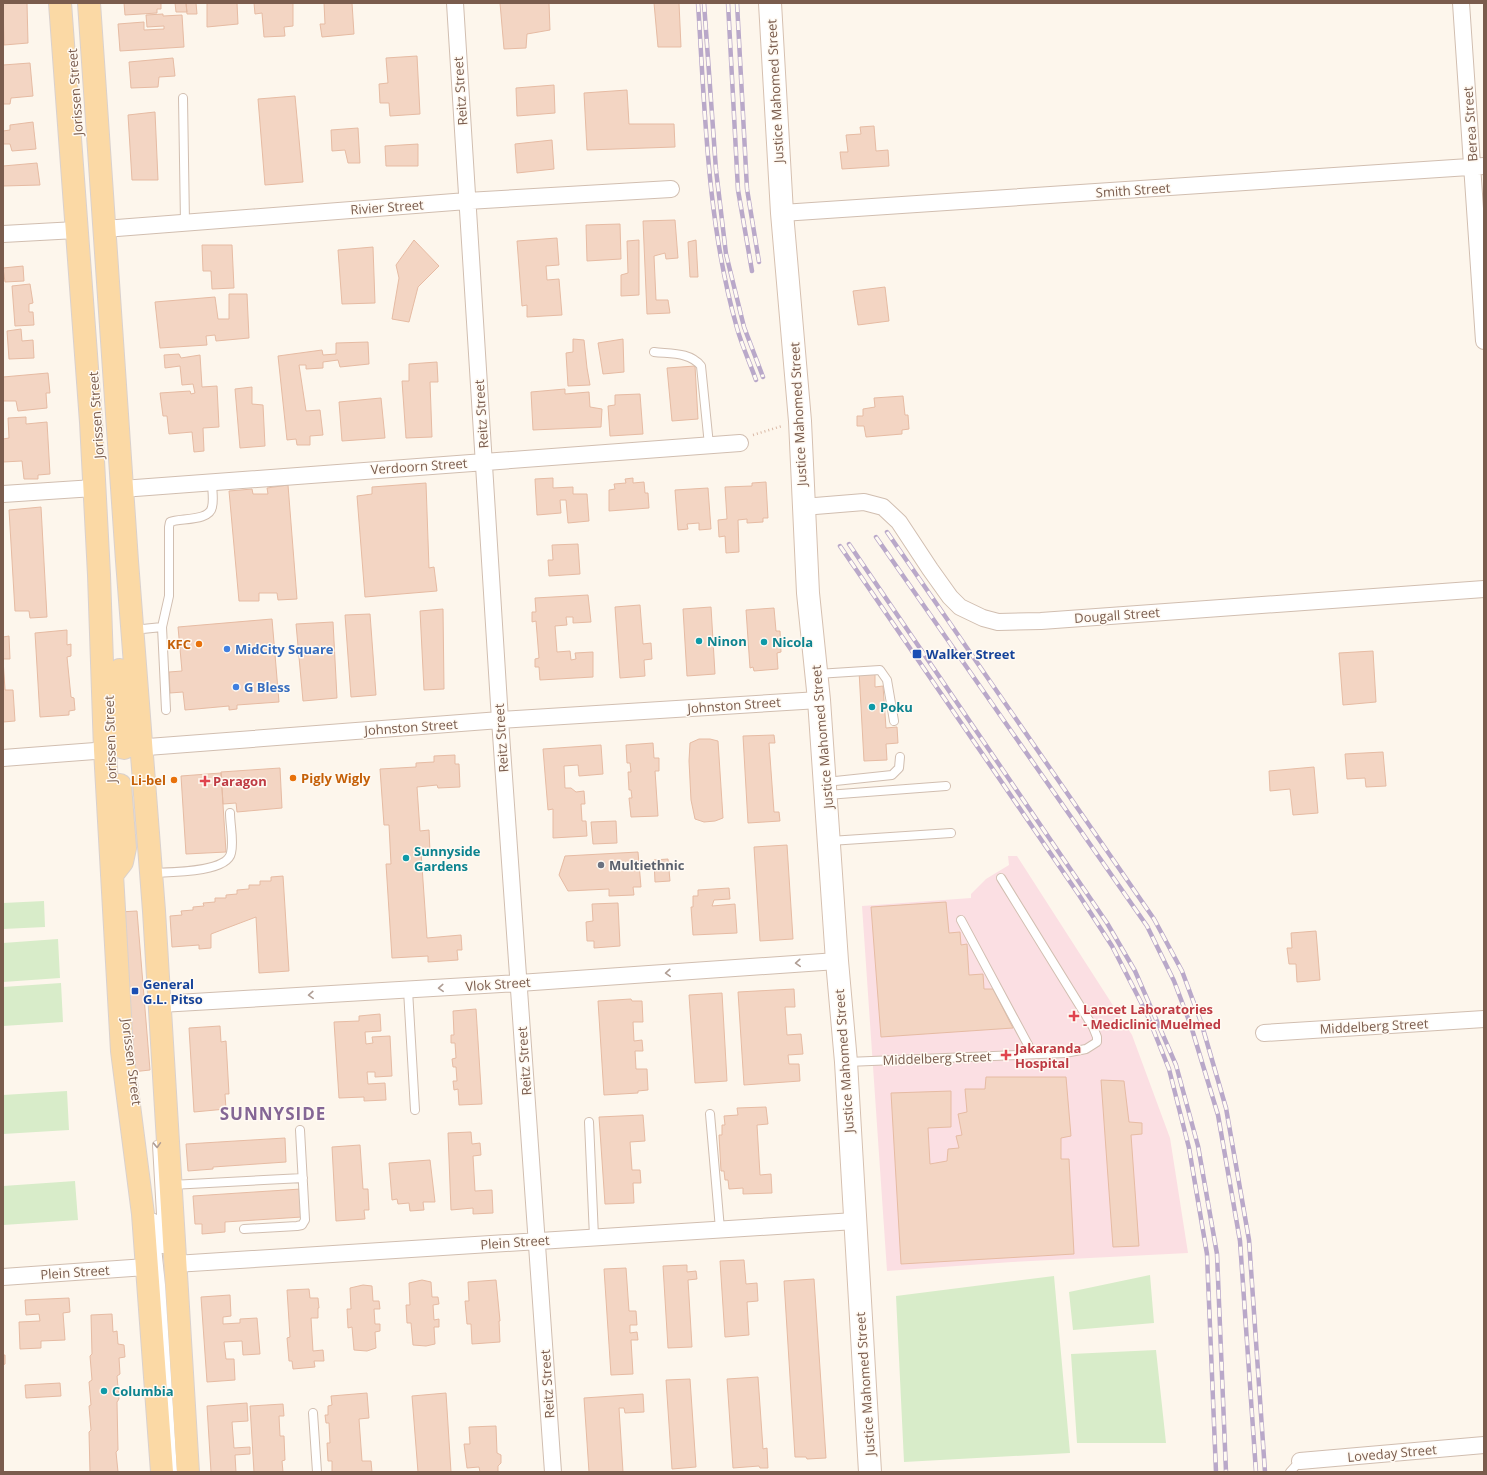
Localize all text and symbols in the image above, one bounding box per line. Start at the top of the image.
street label: Justice Mahomed Street [762,18,788,165]
street label: Jorissen Street [63,47,87,138]
street label: Reitz Street [449,56,471,126]
street label: Berea Street [1458,85,1482,162]
street label: Smith Street [1095,178,1171,202]
street label: Rivier Street [350,195,425,219]
street label: Justice Mahomed Street [785,341,811,488]
street label: Jorissen Street [84,370,108,461]
street label: Reitz Street [470,379,492,449]
street label: Verdoorn Street [370,454,468,478]
street label: Dougall Street [1074,603,1161,627]
place label: Ninon [707,632,747,650]
place label: Nicola [772,633,813,651]
place label: KFC [167,635,191,653]
marker: Ninon [694,636,704,646]
marker: Nicola [759,637,769,647]
marker: KFC [194,639,204,649]
place label: MidCity Square [235,640,334,658]
marker: MidCity Square [222,644,232,654]
place label: Walker Street [926,645,1015,663]
marker: Walker Street [911,648,923,660]
street label: Justice Mahomed Street [807,664,837,812]
place label: G Bless [244,678,290,696]
marker: G Bless [231,682,241,692]
street label: Johnston Street [685,693,782,717]
street label: Jorissen Street [99,695,121,785]
place label: Poku [880,698,913,716]
marker: Poku [867,702,877,712]
street label: Reitz Street [490,703,512,773]
street label: Johnston Street [362,715,459,739]
place label: Pigly Wigly [301,769,371,787]
place label: Li-bel [131,771,166,789]
place label: Paragon [213,772,267,790]
marker: Pigly Wigly [288,773,298,783]
marker: Li-bel [169,775,179,785]
marker: Paragon [200,776,210,786]
place label: Sunnyside Gardens [414,842,481,875]
marker: Sunnyside Gardens [401,853,411,863]
place label: Multiethnic [609,856,685,874]
marker: Multiethnic [596,860,606,870]
one-way arrow [795,959,801,968]
one-way arrow [665,968,671,977]
street label: Vlok Street [465,973,532,995]
place label: General G.L. Pitso [143,975,203,1008]
one-way arrow [438,983,444,992]
marker: General G.L. Pitso [130,986,140,996]
street label: Justice Mahomed Street [830,988,858,1136]
one-way arrow [308,991,314,1000]
place label: Lancet Laboratories - Mediclinic Muelmed [1083,1000,1221,1033]
marker: Lancet Laboratories - Mediclinic Muelmed [1068,1010,1080,1022]
street label: Middelberg Street [1319,1014,1429,1038]
street label: Jorissen Street [118,1016,146,1107]
street label: Reitz Street [513,1026,535,1096]
place label: Jakaranda Hospital [1014,1039,1081,1072]
street label: Middelberg Street [882,1047,992,1069]
marker: Jakaranda Hospital [1000,1049,1012,1061]
district label: SUNNYSIDE [220,1102,326,1125]
one-way arrow [153,1142,162,1148]
street label: Plein Street [480,1231,551,1253]
street label: Plein Street [40,1261,111,1283]
street label: Justice Mahomed Street [851,1311,879,1459]
street label: Reitz Street [536,1349,558,1419]
place label: Columbia [112,1382,174,1400]
marker: Columbia [99,1386,109,1396]
street label: Loveday Street [1346,1440,1438,1466]

